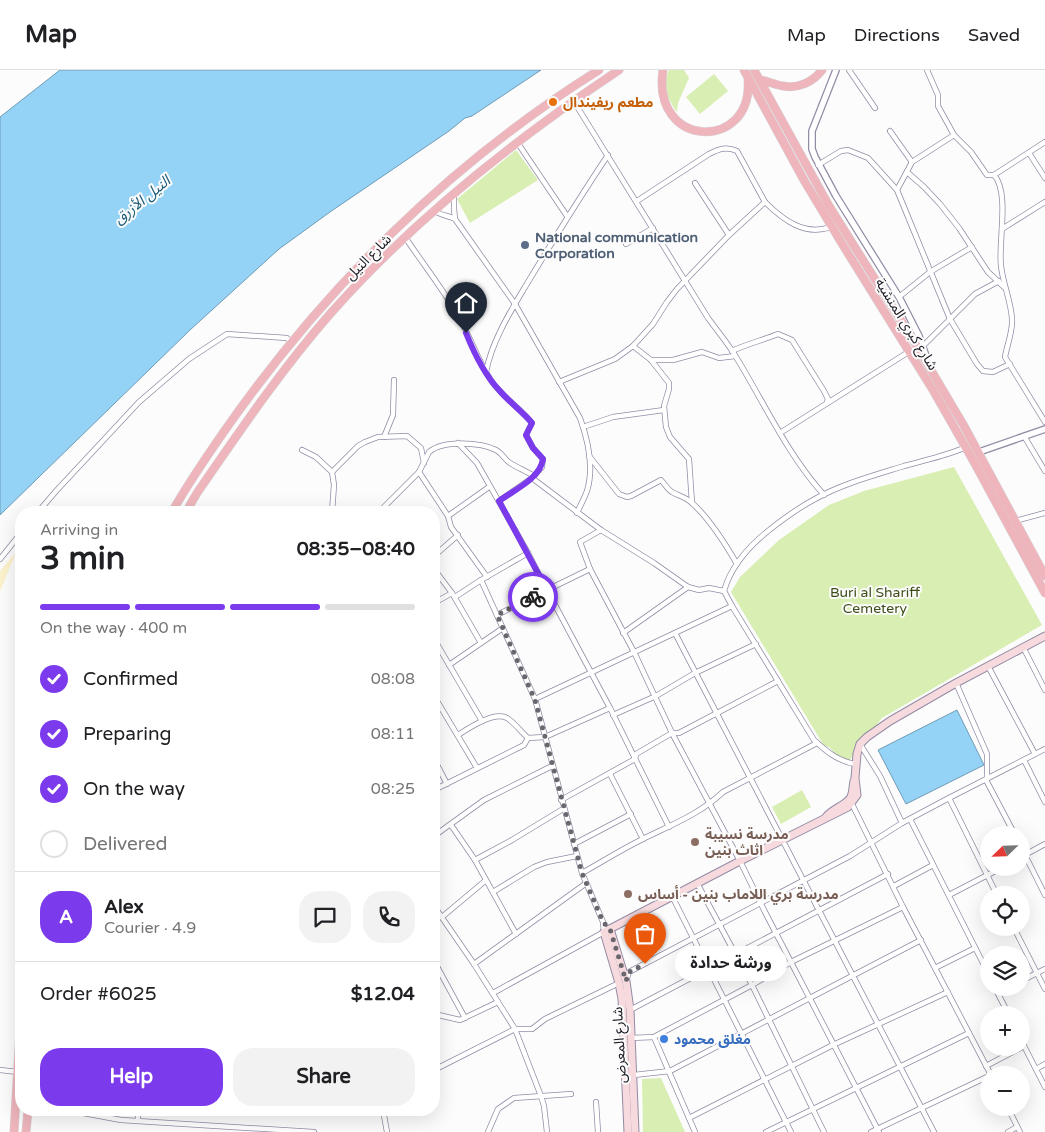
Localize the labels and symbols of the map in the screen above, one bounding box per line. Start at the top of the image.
place label: مطعم ريفيندال [563,94,653,113]
marker: مطعم ريفيندال [547,96,559,108]
water label: النيل الأزرق [110,171,175,228]
place label: National communication Corporation [535,229,698,262]
street label: شارع النيل [342,231,396,285]
marker: National communication Corporation [519,239,531,251]
street label: شارع كبري المنشية [870,275,942,375]
pin [445,282,487,333]
courier [508,572,558,622]
park label: Buri al Shariff Cemetery [830,584,920,617]
place label: مدرسة نسيبة اثاث بنين [705,826,789,859]
north arrow [980,826,1030,876]
marker: مدرسة نسيبة اثاث بنين [689,836,701,848]
place label: مدرسة بري اللاماب بنين - أساس [638,885,839,905]
marker: مدرسة بري اللاماب بنين - أساس [622,888,634,900]
pin [624,913,666,964]
callout: ورشة حدادة [675,946,788,982]
street label: شارع المعرض [609,1006,632,1084]
place label: مغلق محمود [674,1031,751,1048]
marker: مغلق محمود [658,1033,670,1045]

